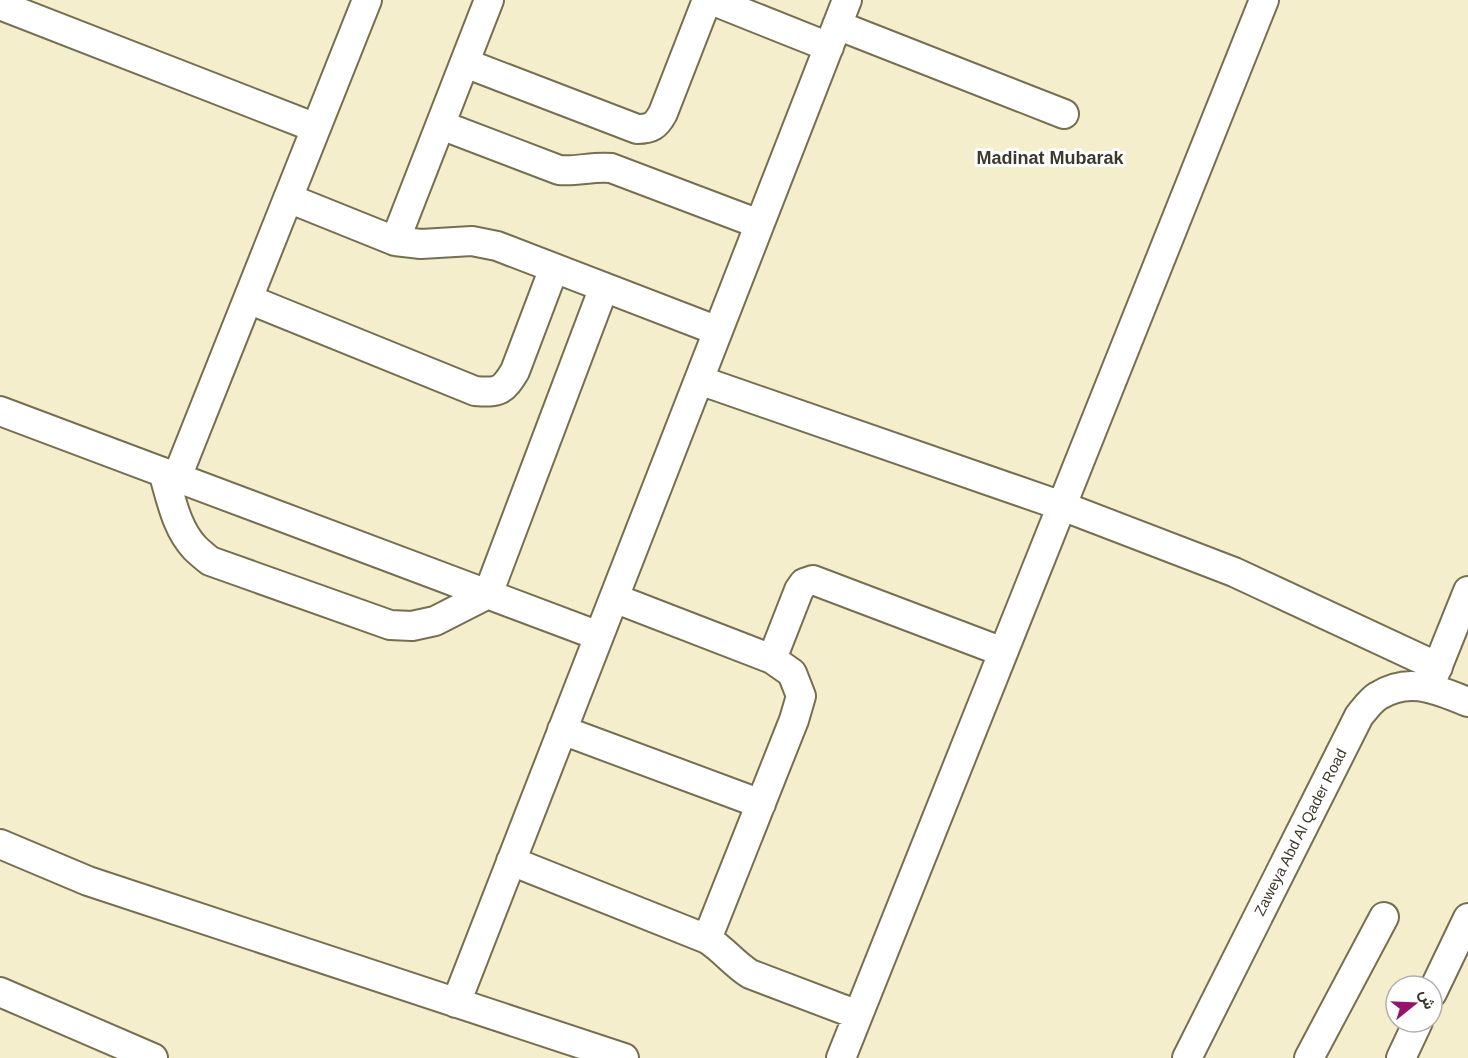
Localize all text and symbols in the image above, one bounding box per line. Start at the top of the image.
district label: Madinat Mubarak [976,148,1124,168]
street label: Zaweya Abd Al Qader Road [1250,746,1350,918]
north arrow [1384,974,1444,1034]
text: ش [1416,988,1439,1012]

